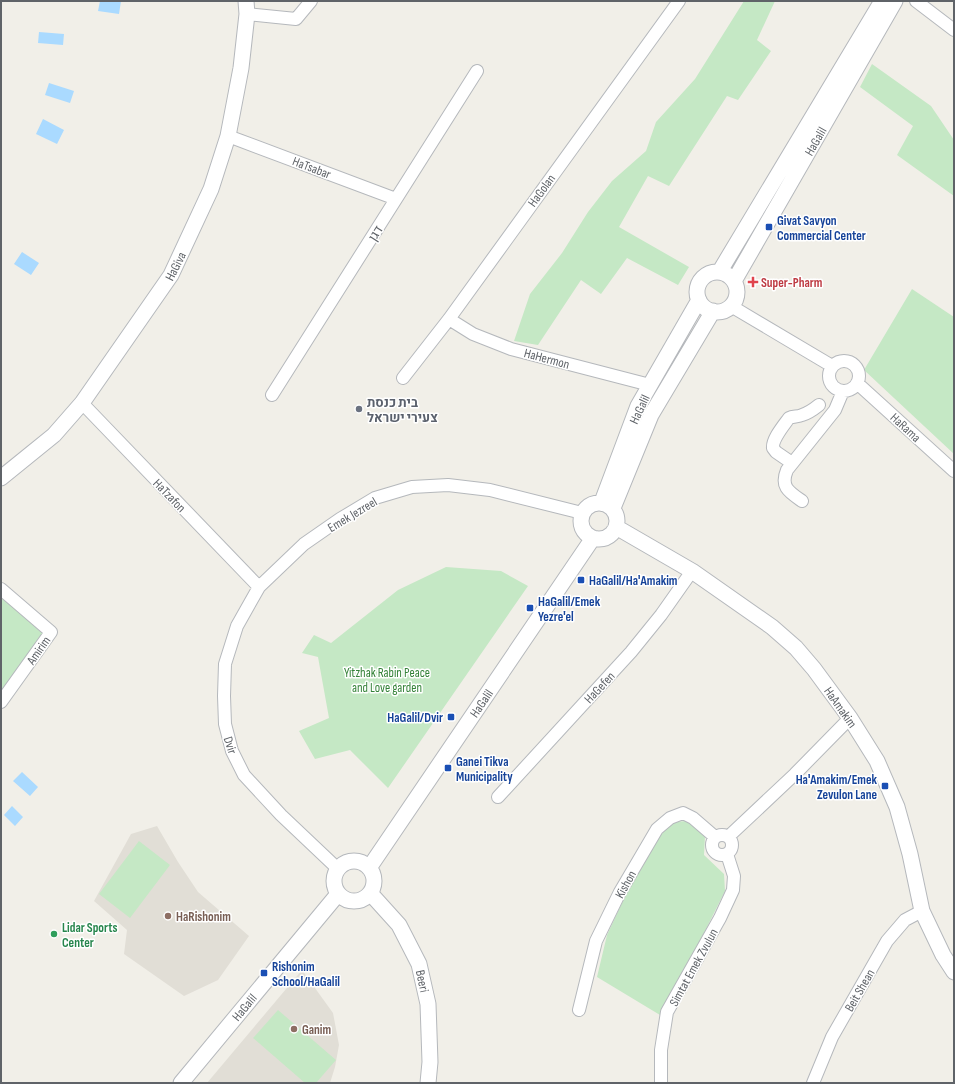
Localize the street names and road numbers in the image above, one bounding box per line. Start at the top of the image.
street label: HaGalil [801,124,830,159]
street label: HaTsabar [290,153,333,183]
street label: HaGolan [525,171,559,210]
street label: דגן [365,223,387,244]
street label: HaGiva [162,249,190,284]
street label: HaHermon [522,345,571,373]
street label: HaGalil [626,392,654,427]
street label: HaRama [887,410,924,446]
street label: HaTzafon [149,476,189,516]
street label: Emek Jezreel [325,494,380,536]
street label: Amirim [23,633,54,669]
street label: HaGefen [581,668,618,707]
street label: HaAmakim [820,684,860,731]
street label: HaGalil [467,686,497,721]
street label: Dvir [220,734,240,756]
street label: Kishon [612,868,640,901]
street label: Simtat Emek Zvulun [666,926,722,1009]
street label: Beit Shean [841,966,878,1015]
street label: Beeri [412,969,432,994]
street label: HaGalil [229,991,261,1024]

